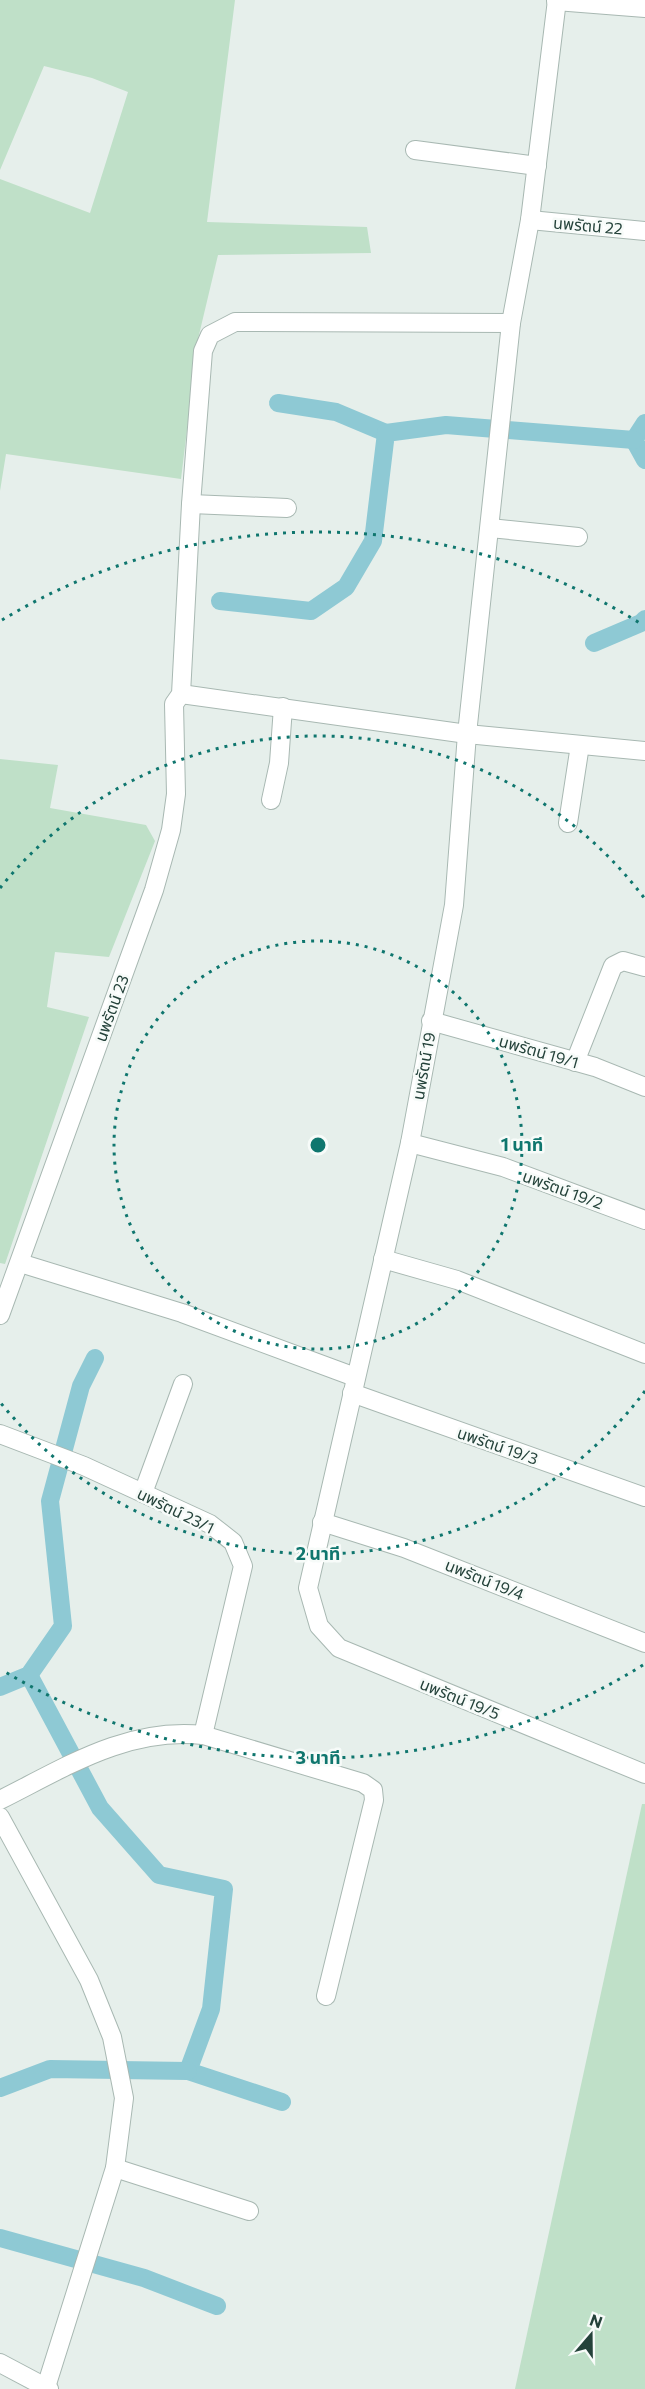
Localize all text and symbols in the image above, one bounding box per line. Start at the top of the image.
street label: นพรัตน์ 22 [553,213,624,238]
street label: นพรัตน์ 23 [90,972,132,1044]
street label: นพรัตน์ 19 [408,1031,438,1101]
street label: นพรัตน์ 19/1 [497,1031,581,1071]
text: 1 นาที [501,1133,543,1155]
centre of rings [308,1135,328,1155]
street label: นพรัตน์ 19/2 [520,1166,606,1212]
street label: นพรัตน์ 19/3 [455,1422,541,1468]
street label: นพรัตน์ 23/1 [134,1483,218,1537]
text: 2 นาที [296,1542,340,1564]
street label: นพรัตน์ 19/4 [443,1555,528,1604]
street label: นพรัตน์ 19/5 [417,1673,503,1723]
text: 3 นาที [296,1746,340,1768]
north arrow [561,2305,621,2365]
text: N [587,2309,605,2331]

